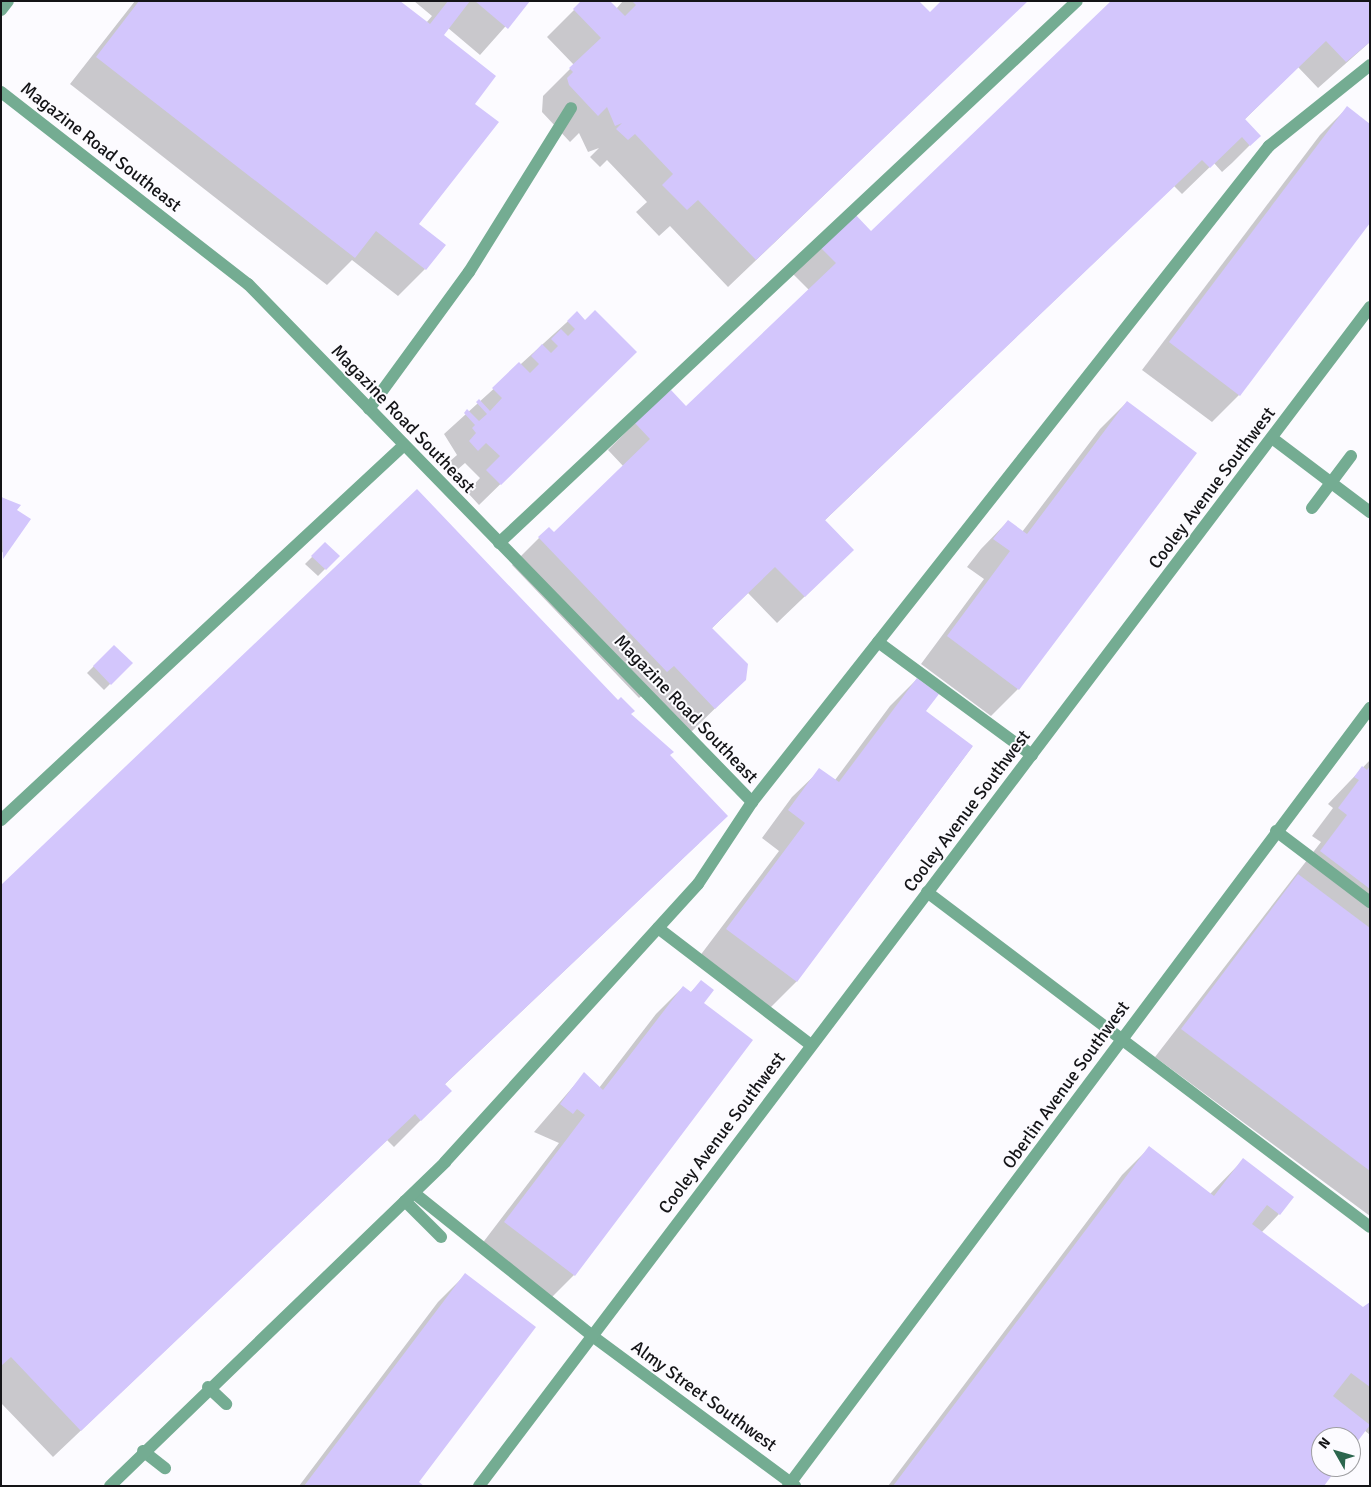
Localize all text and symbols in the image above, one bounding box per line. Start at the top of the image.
street label: Magazine Road Southeast [16,78,186,216]
street label: Magazine Road Southeast [326,340,480,498]
street label: Cooley Avenue Southwest [1144,403,1280,573]
street label: Magazine Road Southeast [609,630,763,788]
street label: Cooley Avenue Southwest [899,726,1035,896]
street label: Oberlin Avenue Southwest [998,997,1134,1173]
street label: Cooley Avenue Southwest [654,1048,790,1218]
street label: Almy Street Southwest [627,1336,781,1456]
north arrow [1311,1427,1361,1477]
text: N [1315,1434,1334,1452]

